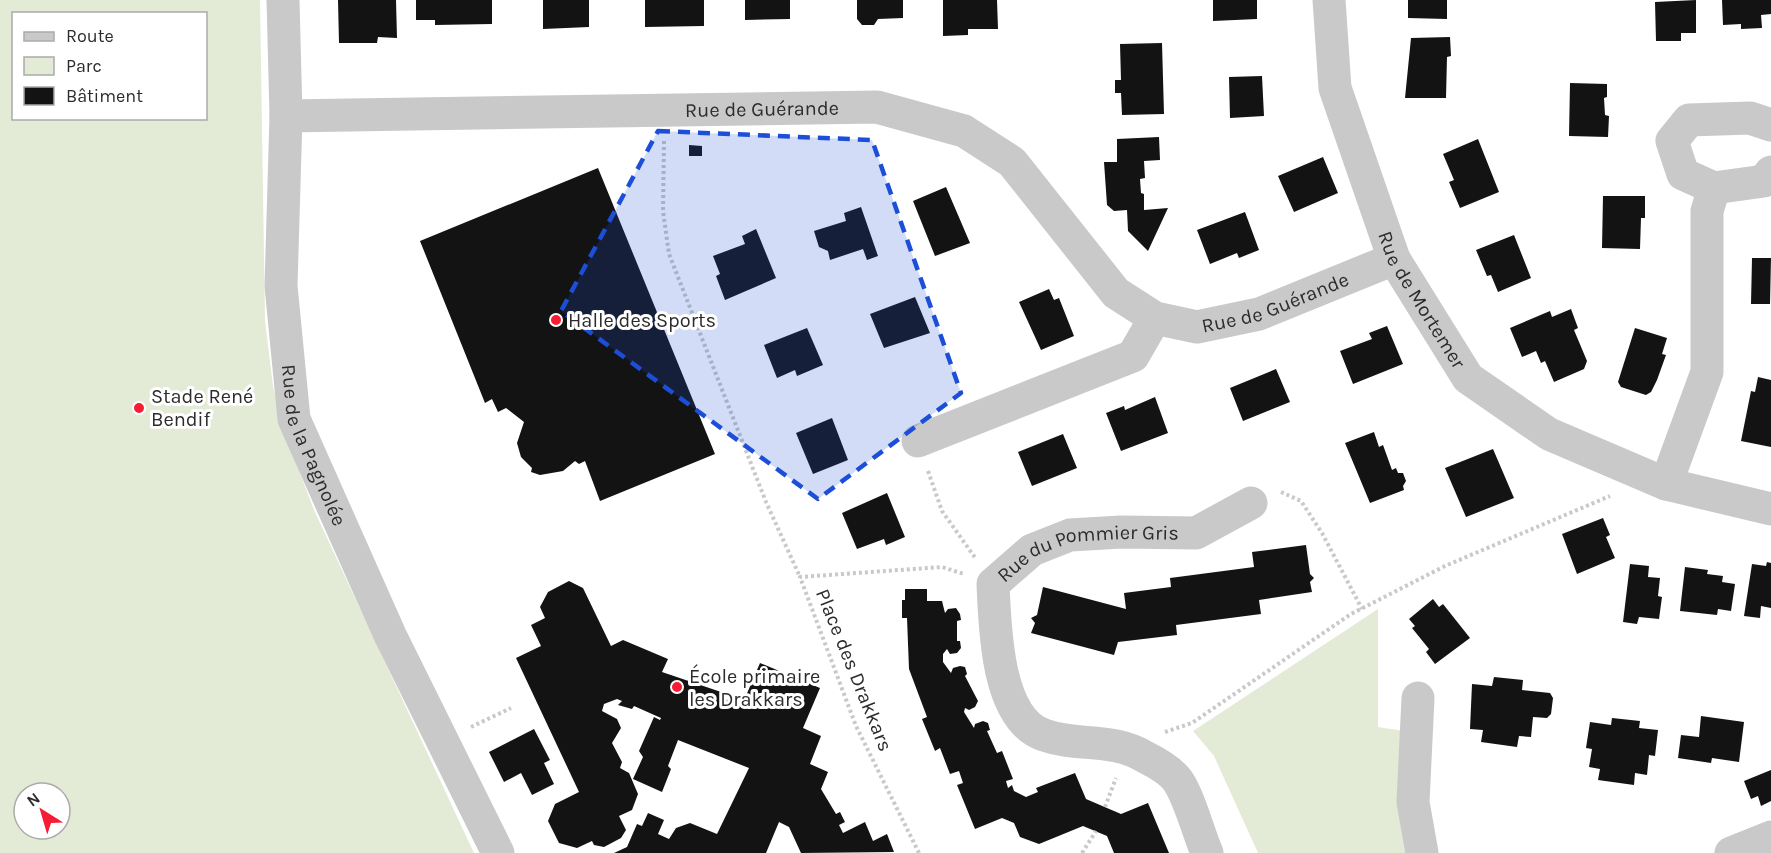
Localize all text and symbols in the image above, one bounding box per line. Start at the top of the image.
legend [12,12,207,120]
text: Route [66,25,114,47]
text: Parc [66,55,102,77]
text: Bâtiment [66,85,143,107]
street label: Rue de Guérande [685,96,839,121]
street label: Rue de Mortemer [1374,228,1471,373]
street label: Rue de Guérande [1200,267,1352,337]
place label: Halle des Sports [568,309,716,332]
marker: Halle des Sports [549,313,563,327]
street label: Rue de la Pagnolée [277,363,351,529]
place label: Stade René Bendif [151,385,253,431]
marker: Stade René Bendif [132,401,146,415]
street label: Rue du Pommier Gris [992,520,1179,587]
street label: Place des Drakkars [811,585,897,755]
place label: École primaire les Drakkars [689,664,820,711]
marker: École primaire les Drakkars [670,680,684,694]
north arrow [12,781,72,841]
text: N [23,788,44,810]

